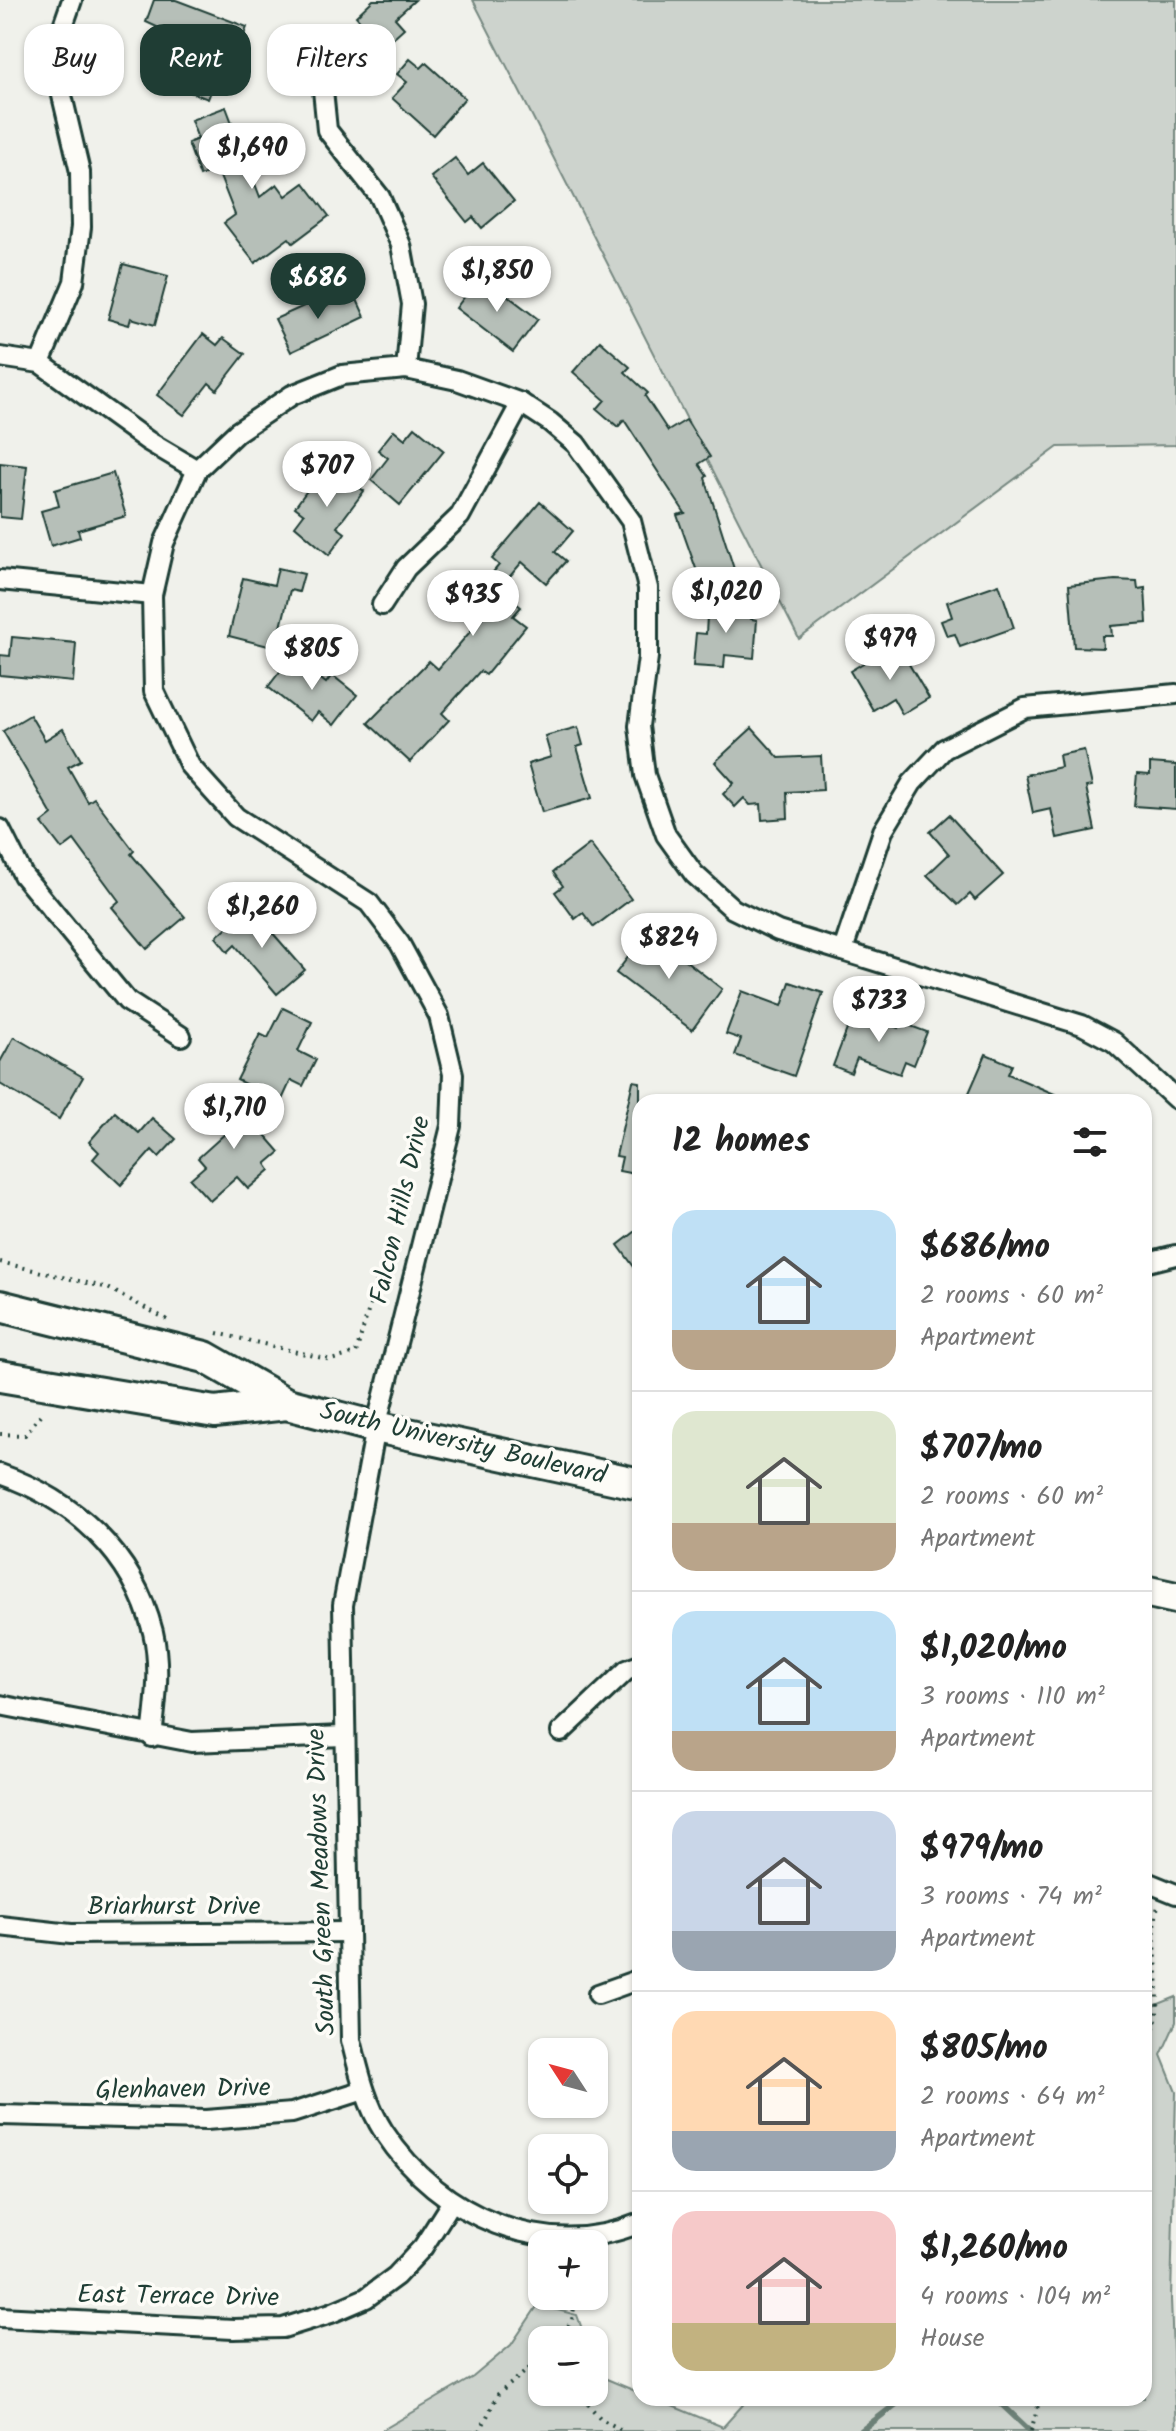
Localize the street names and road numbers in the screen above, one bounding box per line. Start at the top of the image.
street label: Falcon Hills Drive [359,1112,443,1308]
street label: South University Boulevard [316,1391,611,1498]
street label: South Green Meadows Drive [296,1728,348,2036]
street label: Briarhurst Drive [87,1886,261,1928]
street label: Glenhaven Drive [95,2067,271,2113]
street label: East Terrace Drive [77,2274,280,2320]

